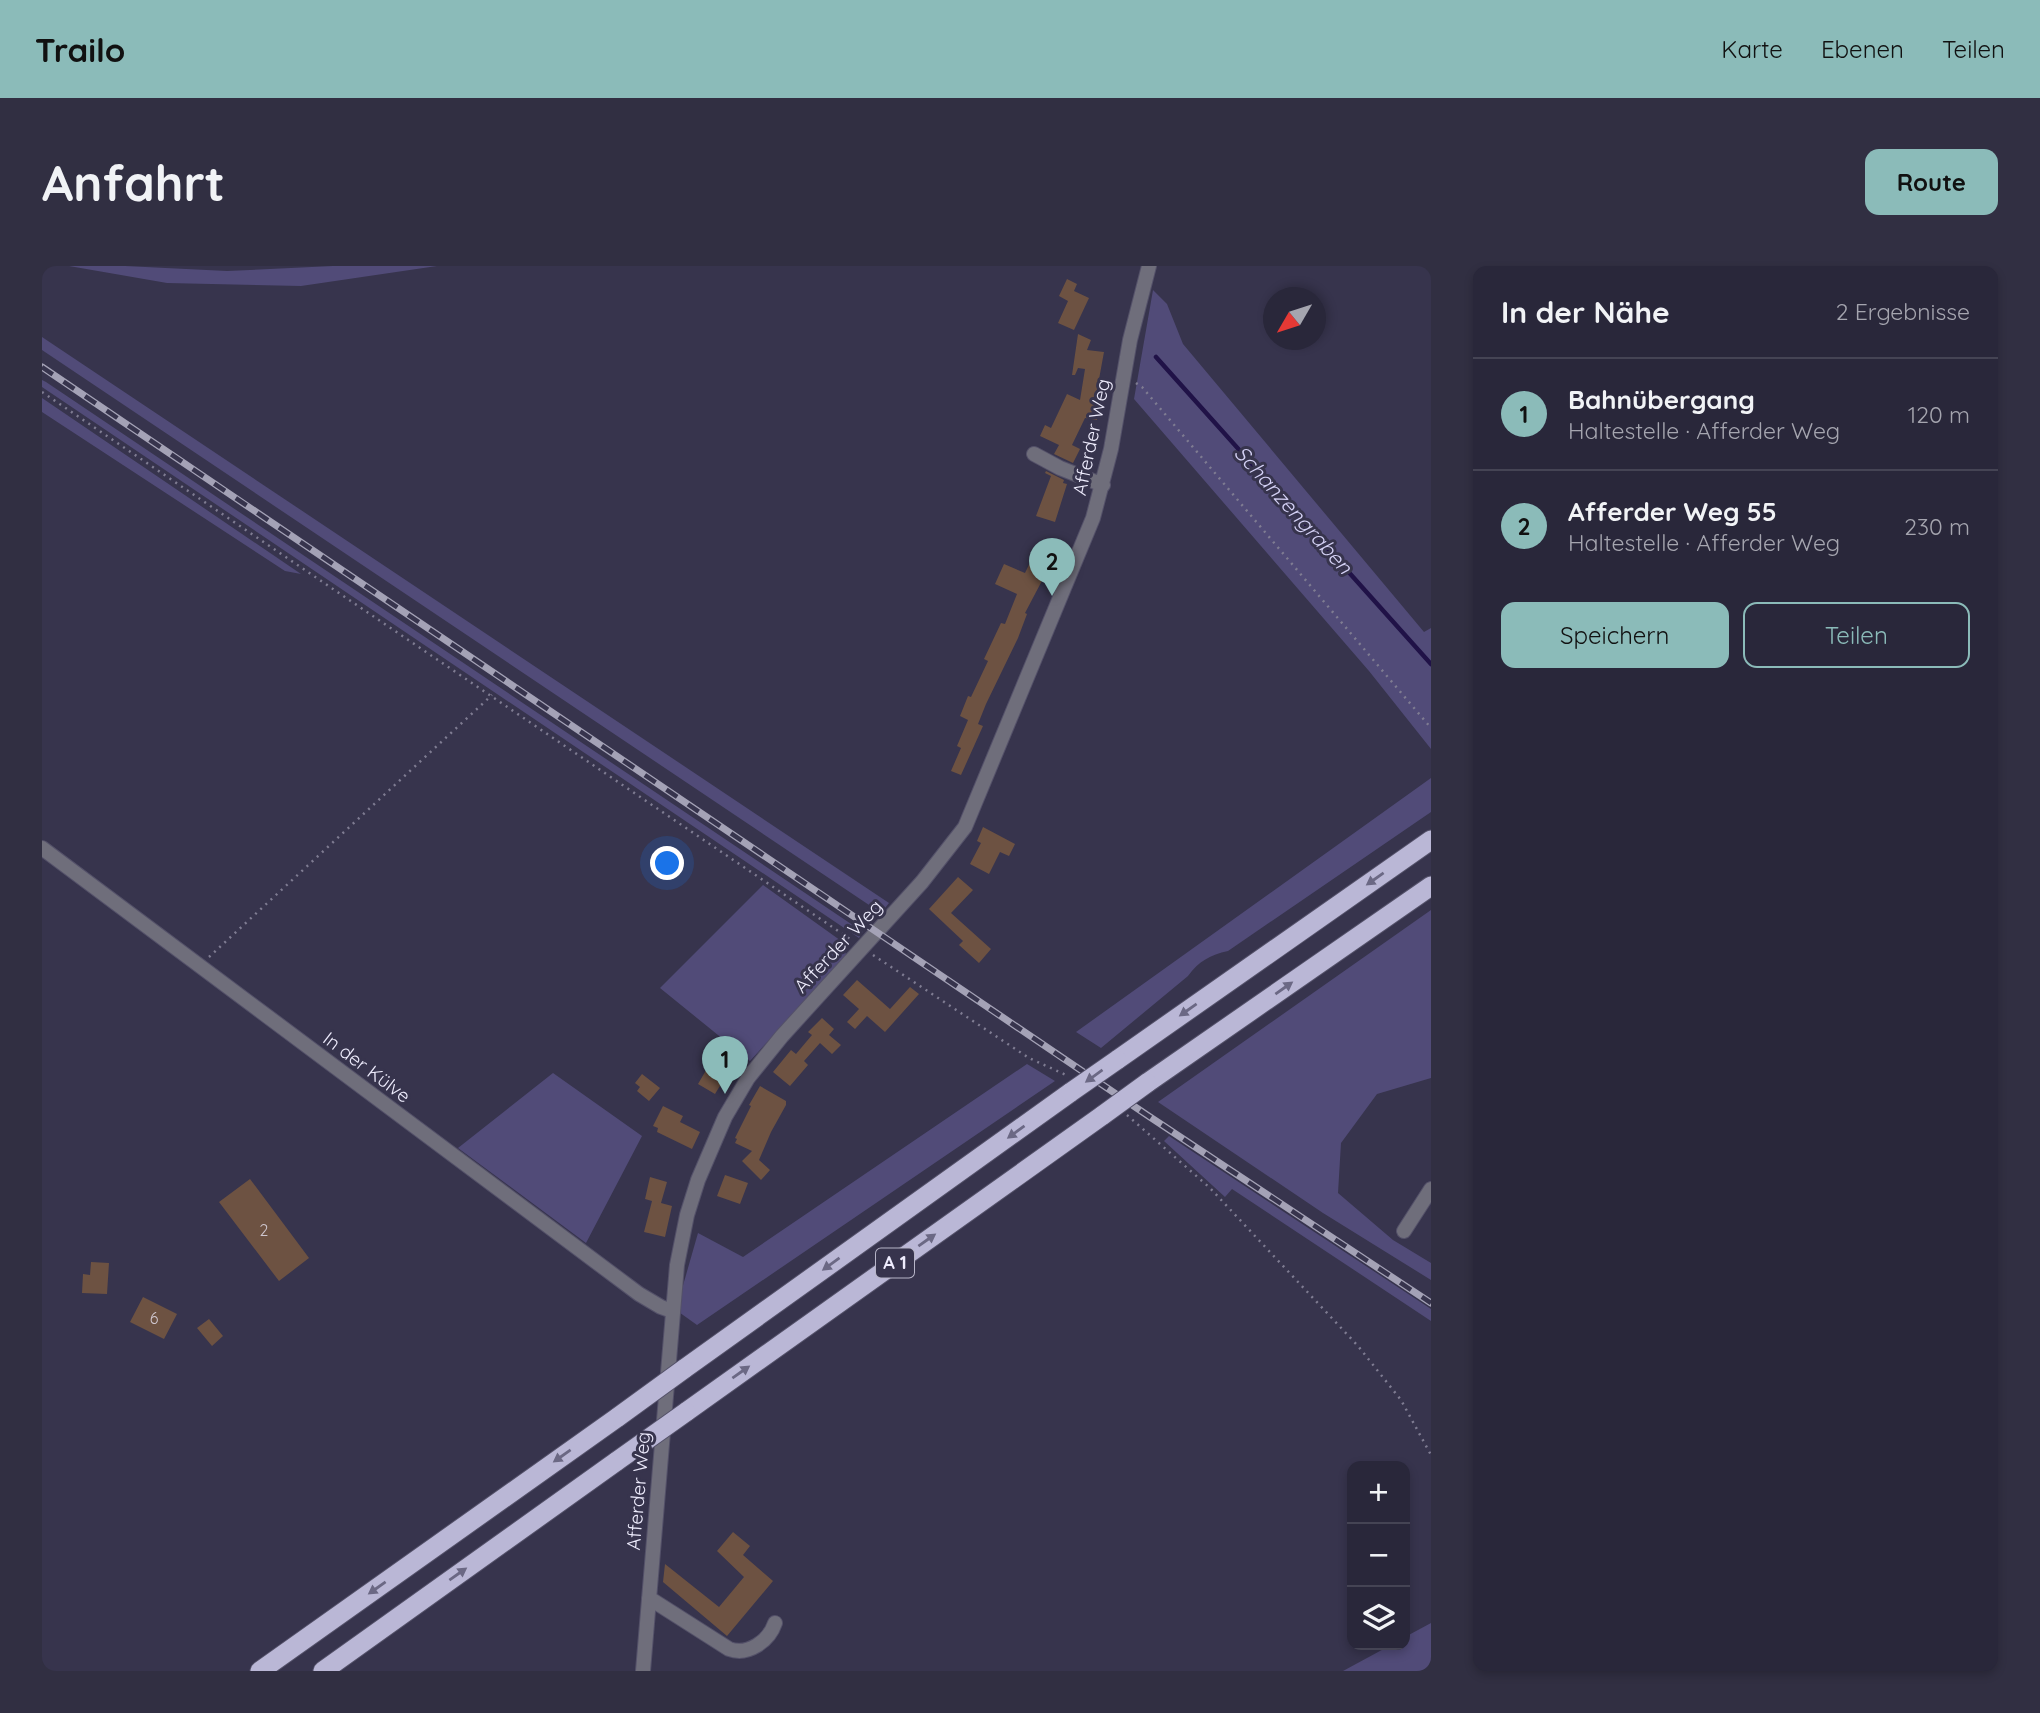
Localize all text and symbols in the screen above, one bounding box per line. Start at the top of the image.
text: Trailo [35,29,125,70]
text: Karte [1721,34,1783,64]
text: Ebenen [1821,34,1904,64]
text: Teilen [1942,34,2005,64]
button: Route [1865,149,1998,215]
text: Anfahrt [42,152,225,213]
north arrow [1263,287,1326,350]
text: In der Nähe [1501,293,1670,331]
text: 2 Ergebnisse [1836,297,1970,326]
street label: Afferder Weg [1067,376,1115,498]
text: Bahnübergang [1568,383,1755,416]
text: 1 [1520,400,1528,429]
text: 120 m [1908,400,1970,429]
text: Haltestelle · Afferder Weg [1568,416,1840,445]
water label: Schanzengraben [1229,440,1359,580]
text: Afferder Weg 55 [1568,495,1777,528]
text: 2 [1517,512,1531,541]
text: 230 m [1904,512,1970,541]
text: Haltestelle · Afferder Weg [1568,528,1840,557]
pin: 2 [1029,538,1075,596]
button: Speichern [1501,602,1729,668]
button: Teilen [1743,602,1970,668]
your location [650,846,684,880]
one-way arrow [1366,872,1384,886]
street label: Afferder Weg [789,894,887,998]
one-way arrow [1275,981,1293,995]
one-way arrow [1179,1003,1197,1017]
street label: In der Külve [318,1026,416,1108]
pin: 1 [702,1036,748,1094]
one-way arrow [1085,1069,1103,1083]
one-way arrow [1007,1125,1025,1139]
house number: 2 [260,1220,269,1240]
one-way arrow [918,1234,936,1248]
road number: A 1 [876,1248,914,1278]
one-way arrow [822,1257,840,1271]
house number: 6 [150,1308,159,1328]
one-way arrow [732,1366,750,1380]
street label: Afferder Weg [621,1431,655,1551]
one-way arrow [553,1449,571,1463]
map controls [1347,1461,1410,1650]
button: + [1347,1461,1410,1524]
button: − [1347,1524,1410,1587]
one-way arrow [449,1568,467,1582]
one-way arrow [368,1581,386,1595]
button: layers [1347,1587,1410,1650]

